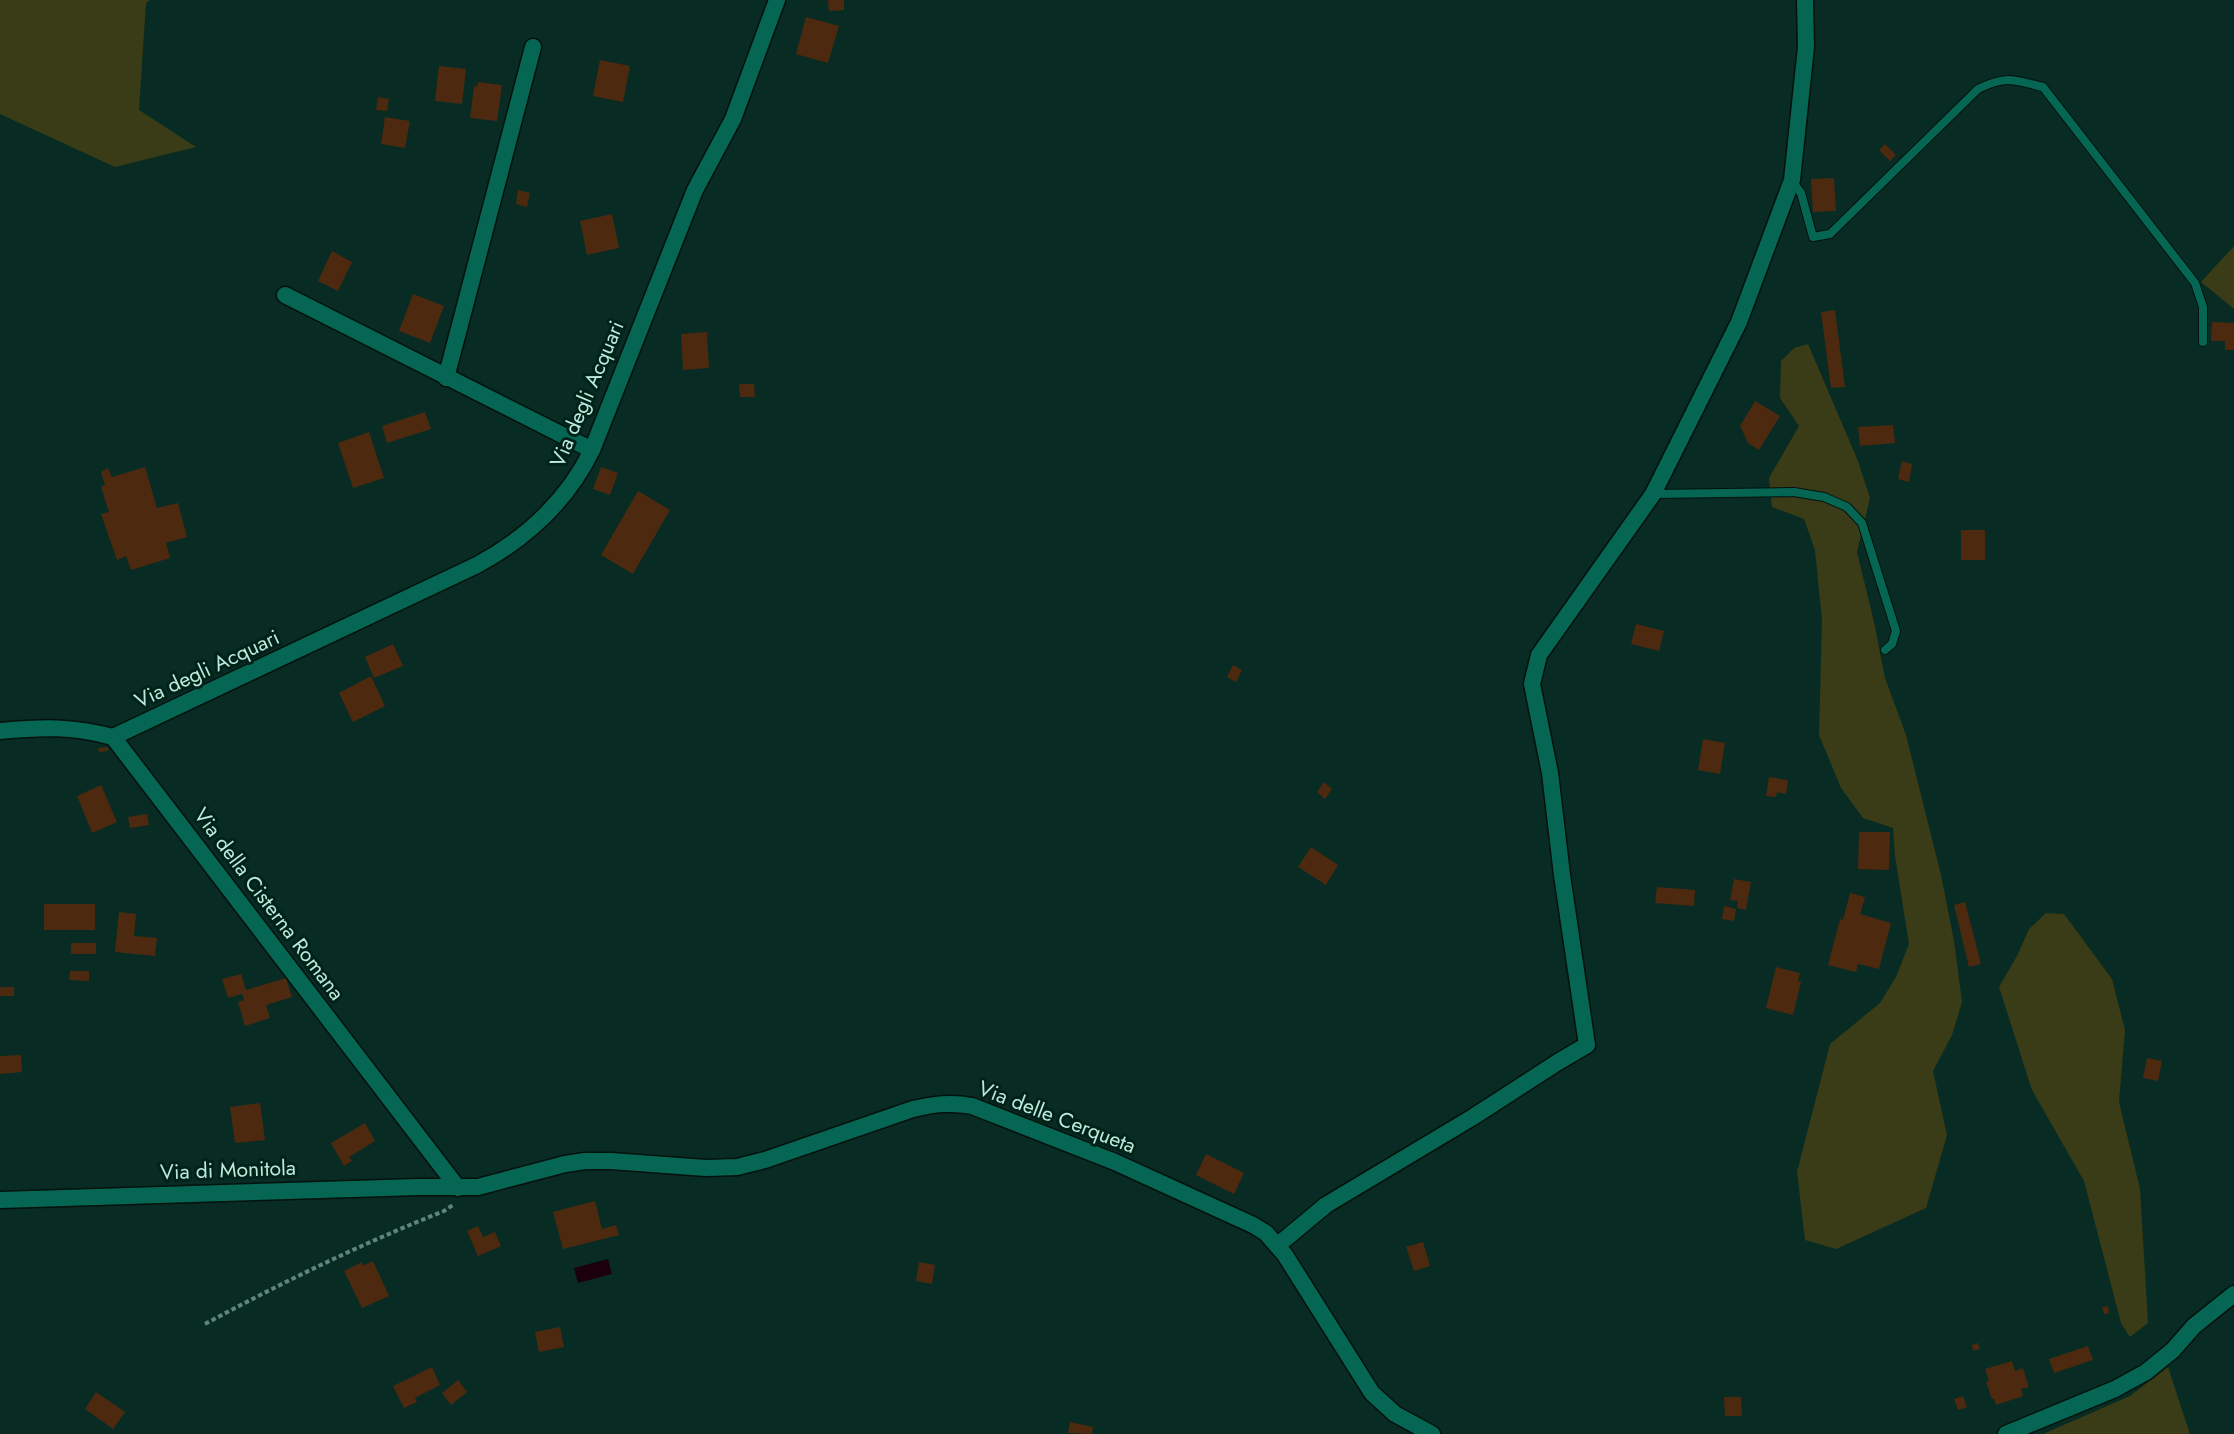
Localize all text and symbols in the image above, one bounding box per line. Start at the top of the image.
street label: Via degli Acquari [543,316,631,472]
street label: Via degli Acquari [130,622,284,716]
street label: Via della Cisterna Romana [187,801,351,1007]
street label: Via delle Cerqueta [974,1073,1140,1161]
street label: Via di Monitola [160,1153,296,1187]

